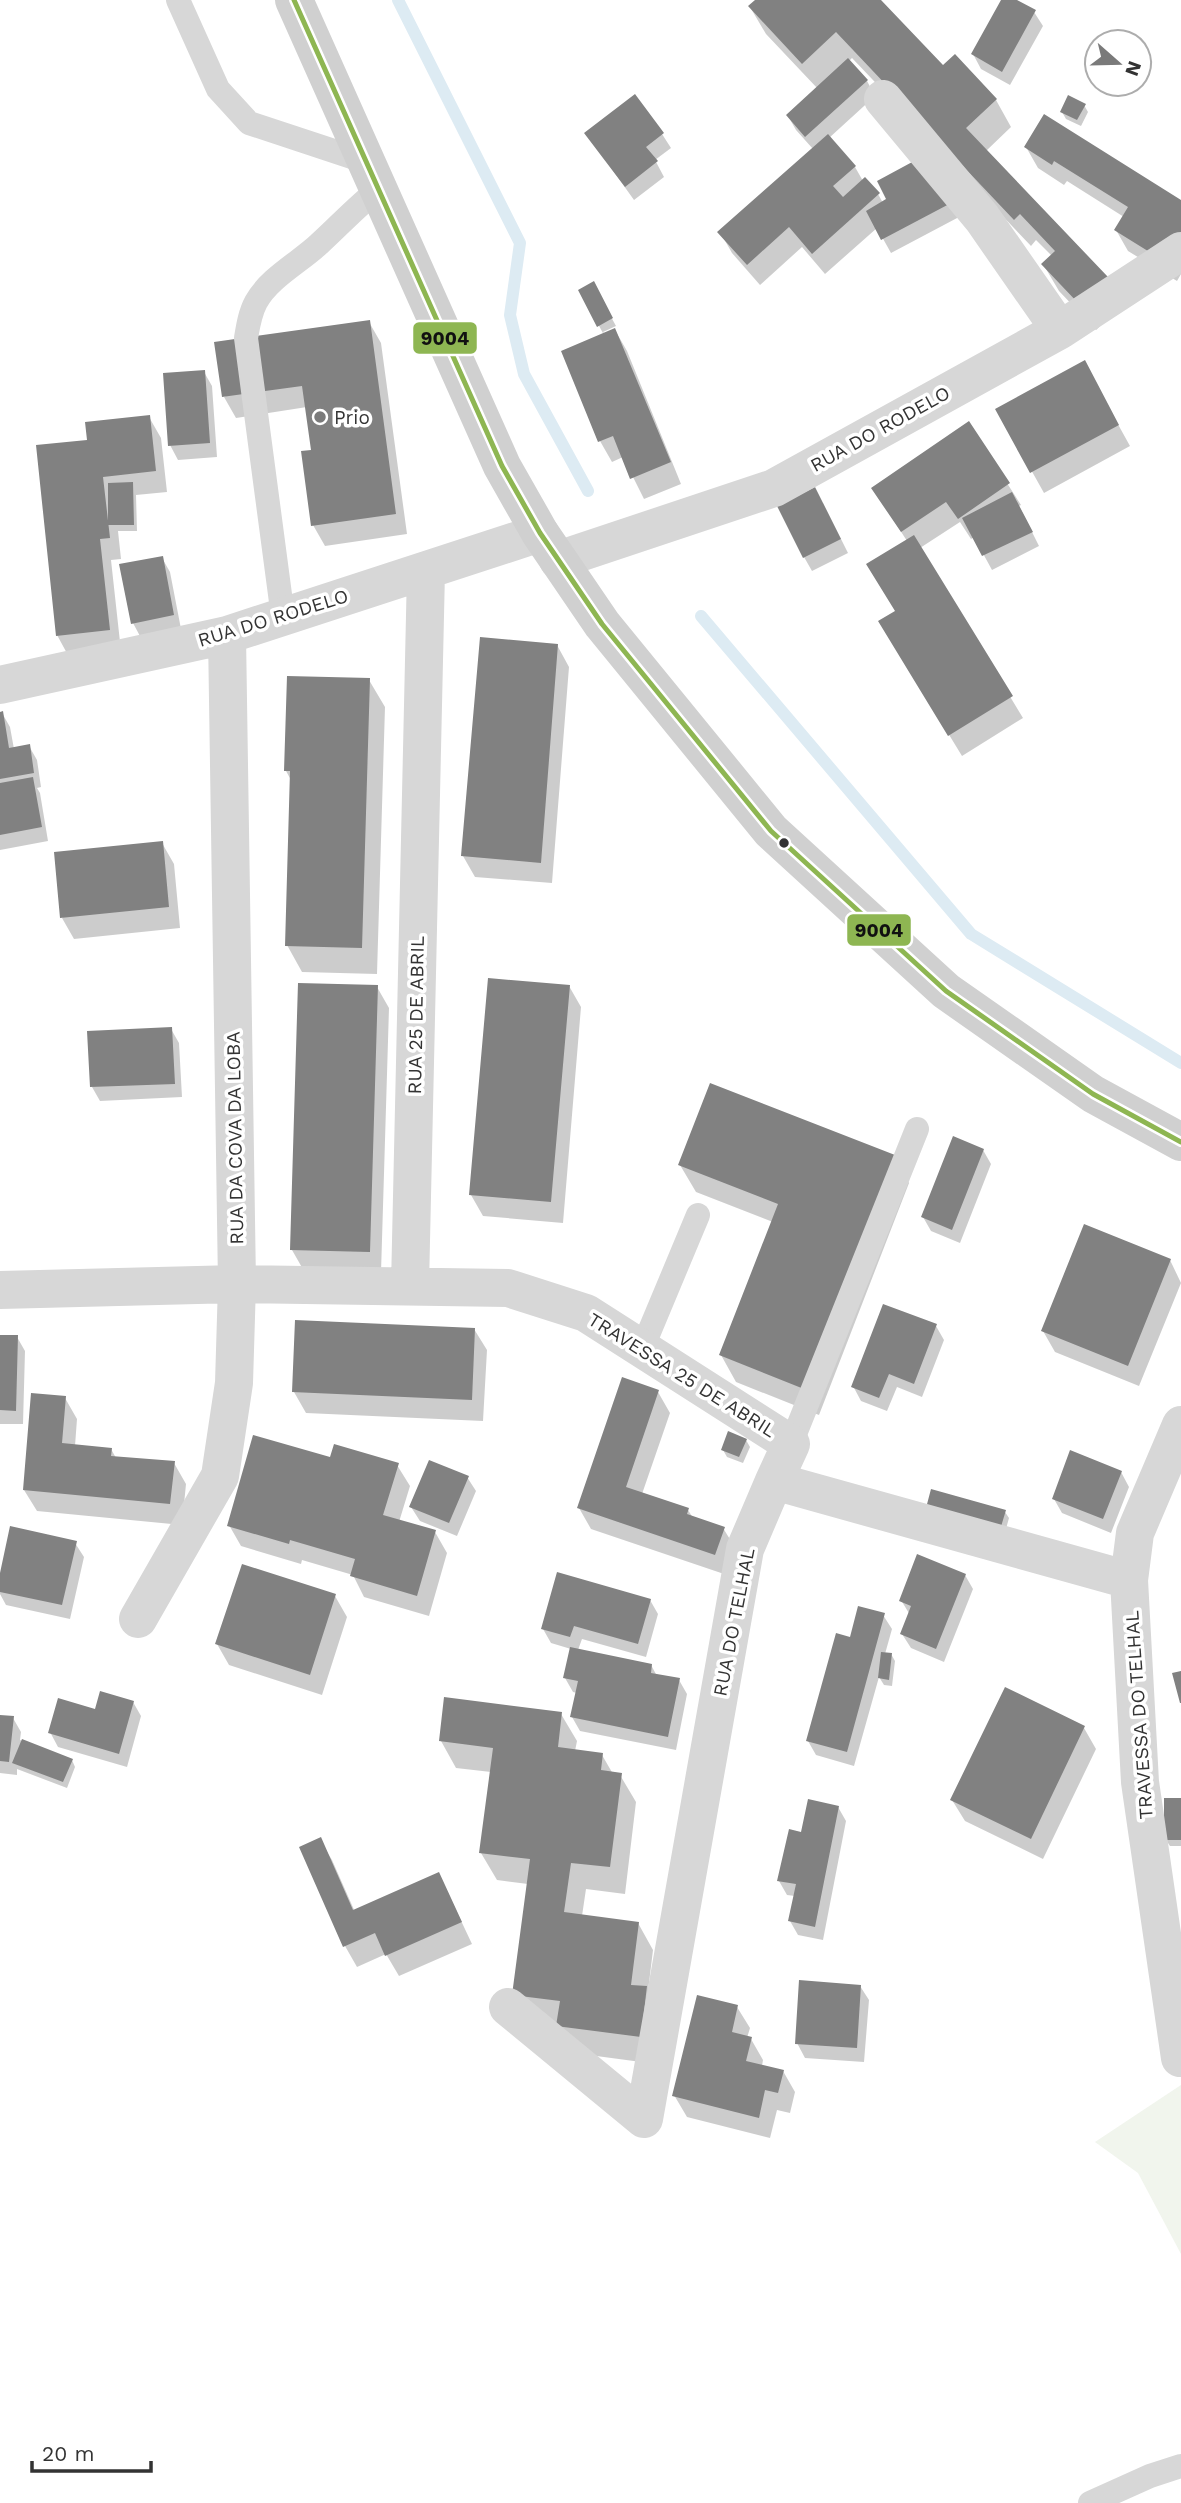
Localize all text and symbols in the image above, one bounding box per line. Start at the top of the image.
north arrow [1083,28,1153,98]
text: N [1120,58,1147,79]
line badge: 9004 [412,321,478,355]
text: 9004 [421,327,469,350]
street label: RUA DO RODELO [806,381,954,477]
place label: Prio [334,406,370,429]
marker: Prio [312,409,328,425]
street label: RUA DO RODELO [195,584,351,652]
unlabelled marker [777,836,791,850]
line badge: 9004 [846,913,912,947]
text: 9004 [855,919,903,942]
street label: RUA 25 DE ABRIL [403,935,429,1095]
street label: RUA DA COVA DA LOBA [222,1031,248,1245]
street label: TRAVESSA 25 DE ABRIL [584,1308,780,1442]
street label: RUA DO TELHAL [708,1546,760,1698]
street label: TRAVESSA DO TELHAL [1120,1610,1158,1820]
scale bar [32,2430,150,2474]
text: 20 m [42,2441,94,2466]

